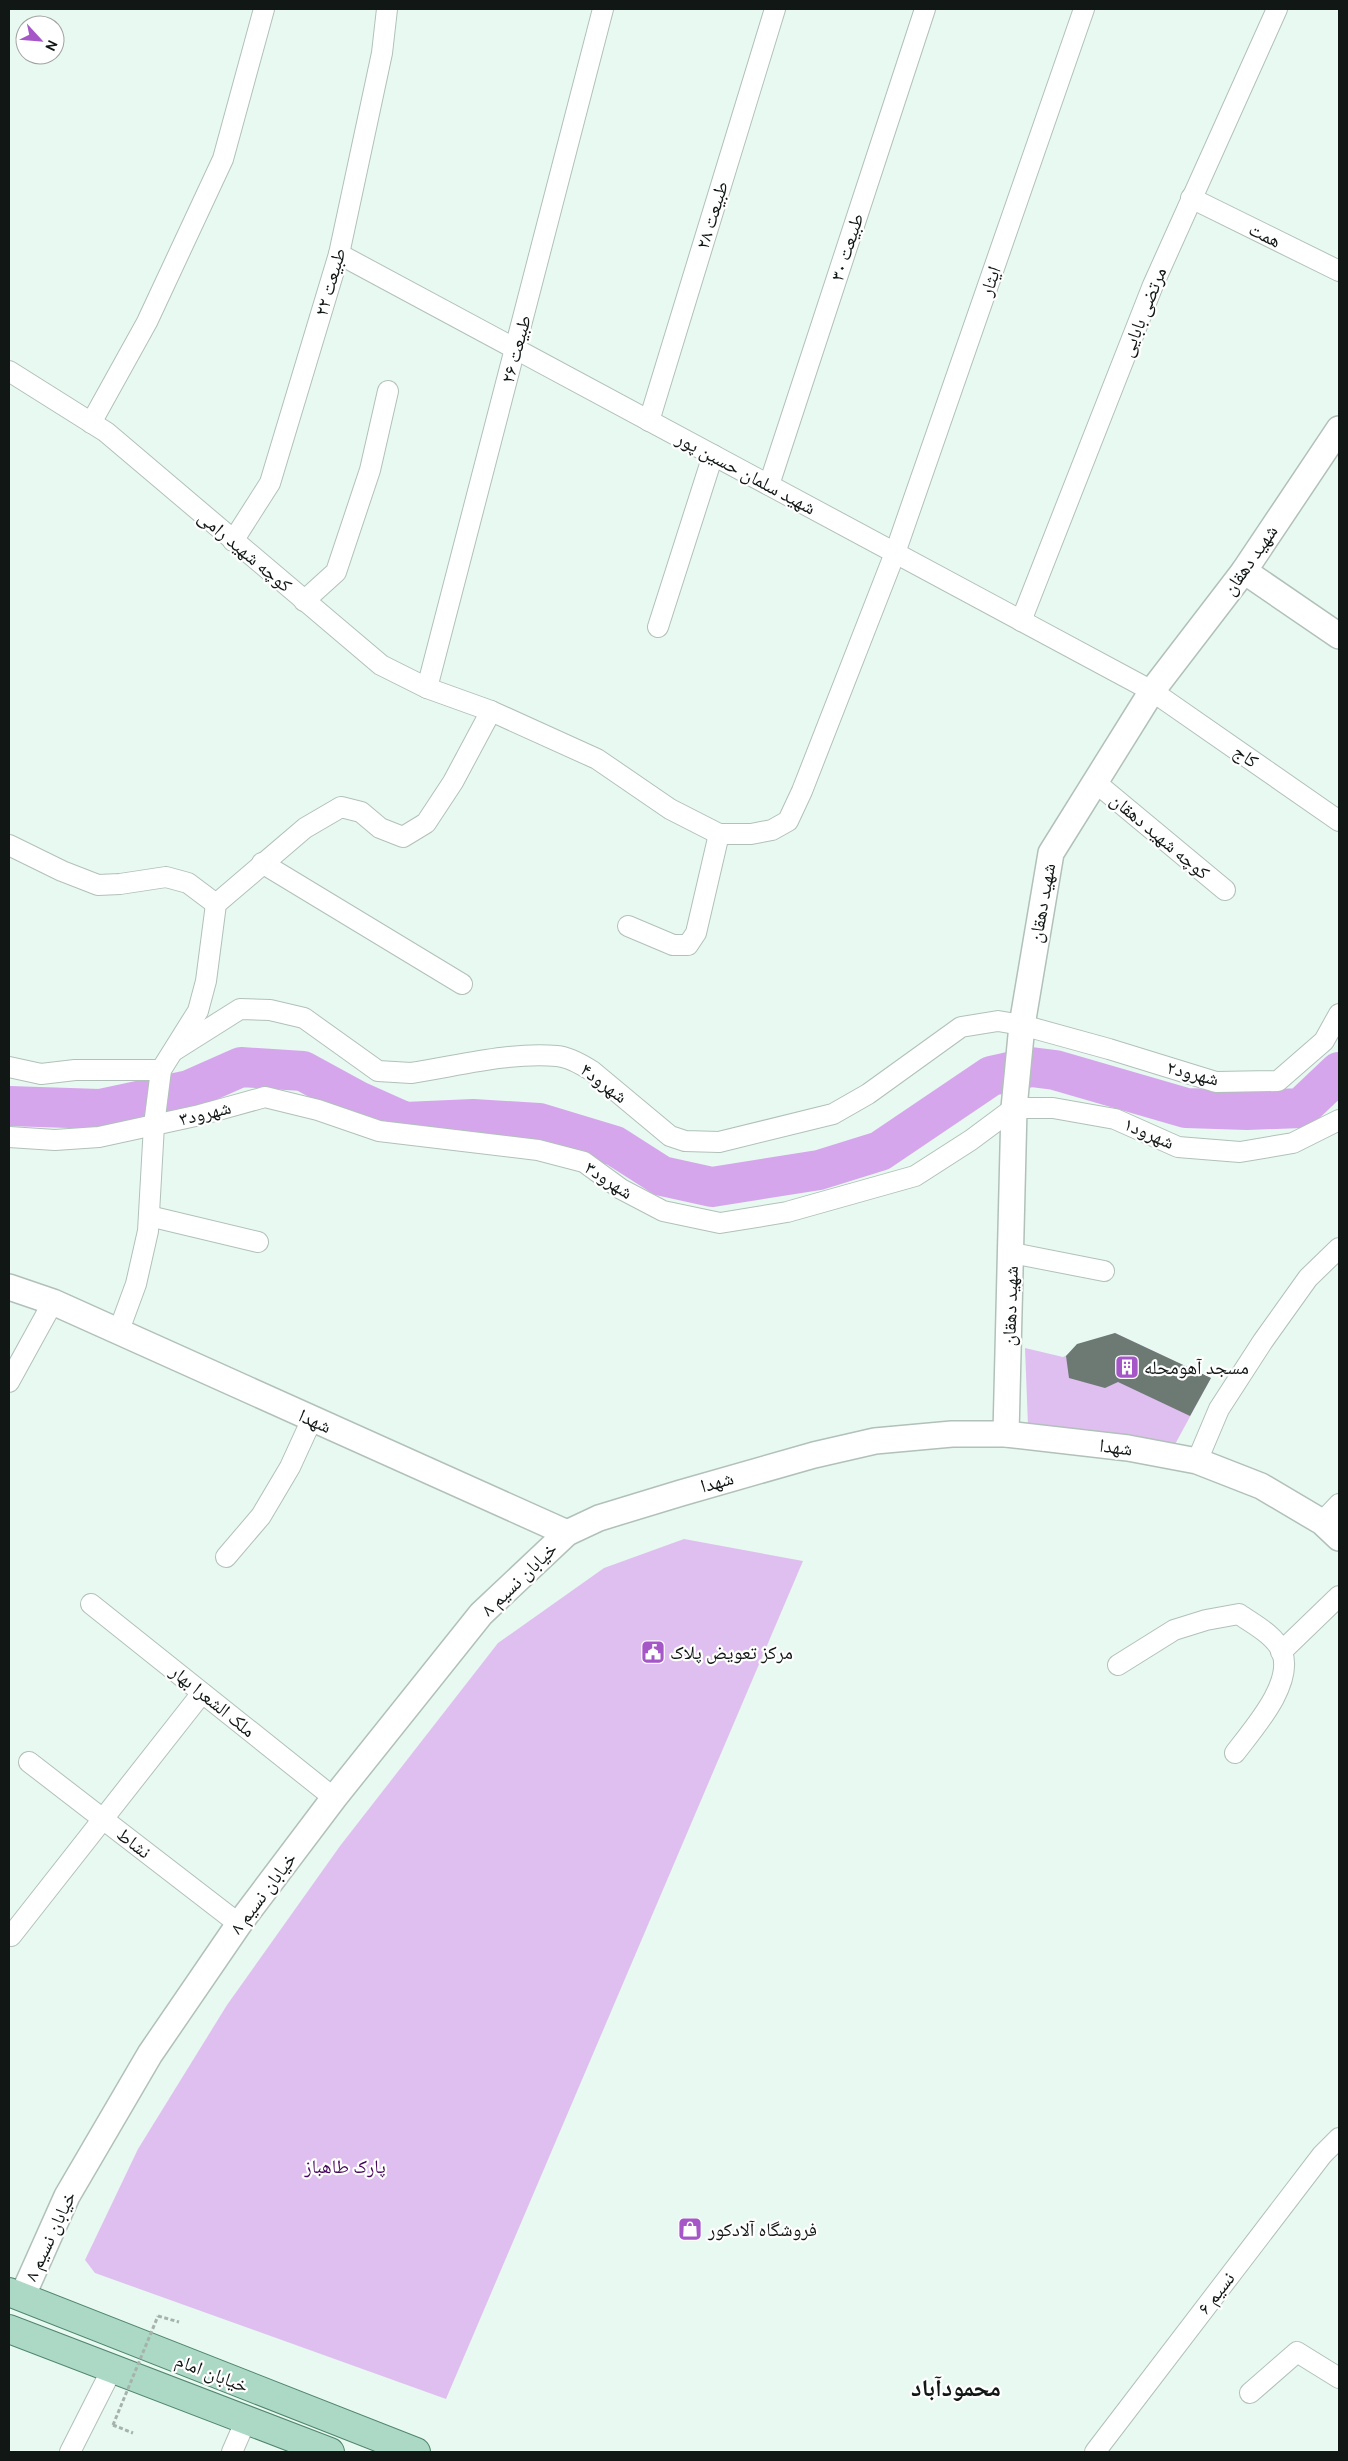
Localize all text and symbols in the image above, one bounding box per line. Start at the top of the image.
north arrow [15,15,65,65]
text: N [41,37,62,54]
street label: طبیعت ۲۸ [691,178,733,252]
street label: طبیعت ۳۰ [825,210,869,284]
street label: همت [1245,217,1285,253]
street label: طبیعت ۲۲ [309,245,351,319]
street label: ایثار [974,263,1006,300]
street label: مرتضی بابایی [1115,264,1171,360]
street label: طبیعت ۲۶ [496,312,536,386]
street label: شهید سلمان حسین پور [671,426,820,520]
street label: کوچه شهید رامی [193,505,297,597]
street label: شهید دهقان [1217,520,1283,600]
street label: کاج [1229,739,1263,773]
street label: کوچه شهید دهقان [1106,788,1214,884]
street label: شهید دهقان [1024,861,1060,945]
street label: شهرود۲ [1165,1055,1221,1091]
street label: شهرود۴ [576,1058,632,1108]
street label: شهرود۳ [177,1095,233,1131]
street label: شهرود۱ [1120,1112,1178,1154]
street label: شهرود۳ [581,1156,637,1204]
street label: شهید دهقان [997,1265,1023,1347]
building icon: مسجد آهومحله [1114,1354,1140,1380]
place label: مسجد آهومحله [1144,1356,1249,1379]
street label: شهدا [295,1404,335,1438]
street label: شهدا [1098,1434,1134,1460]
street label: شهدا [698,1466,736,1498]
street label: خیابان نسیم ۸ [476,1537,562,1622]
public building icon: مرکز تعویض پلاک [640,1639,666,1665]
place label: مرکز تعویض پلاک [670,1641,793,1664]
street label: ملک الشعرا بهار [165,1659,260,1742]
street label: نشاط [112,1822,156,1864]
street label: خیابان نسیم ۸ [225,1847,302,1939]
park label: پارک طاهباز [303,2155,386,2178]
street label: خیابان نسیم ۸ [19,2187,82,2285]
shop icon: فروشگاه آلادکور [677,2216,703,2242]
place label: فروشگاه آلادکور [707,2218,817,2241]
street label: نسیم ۶ [1192,2267,1240,2319]
street label: خیابان امام [171,2349,252,2399]
district label: محمودآباد [911,2373,1001,2402]

